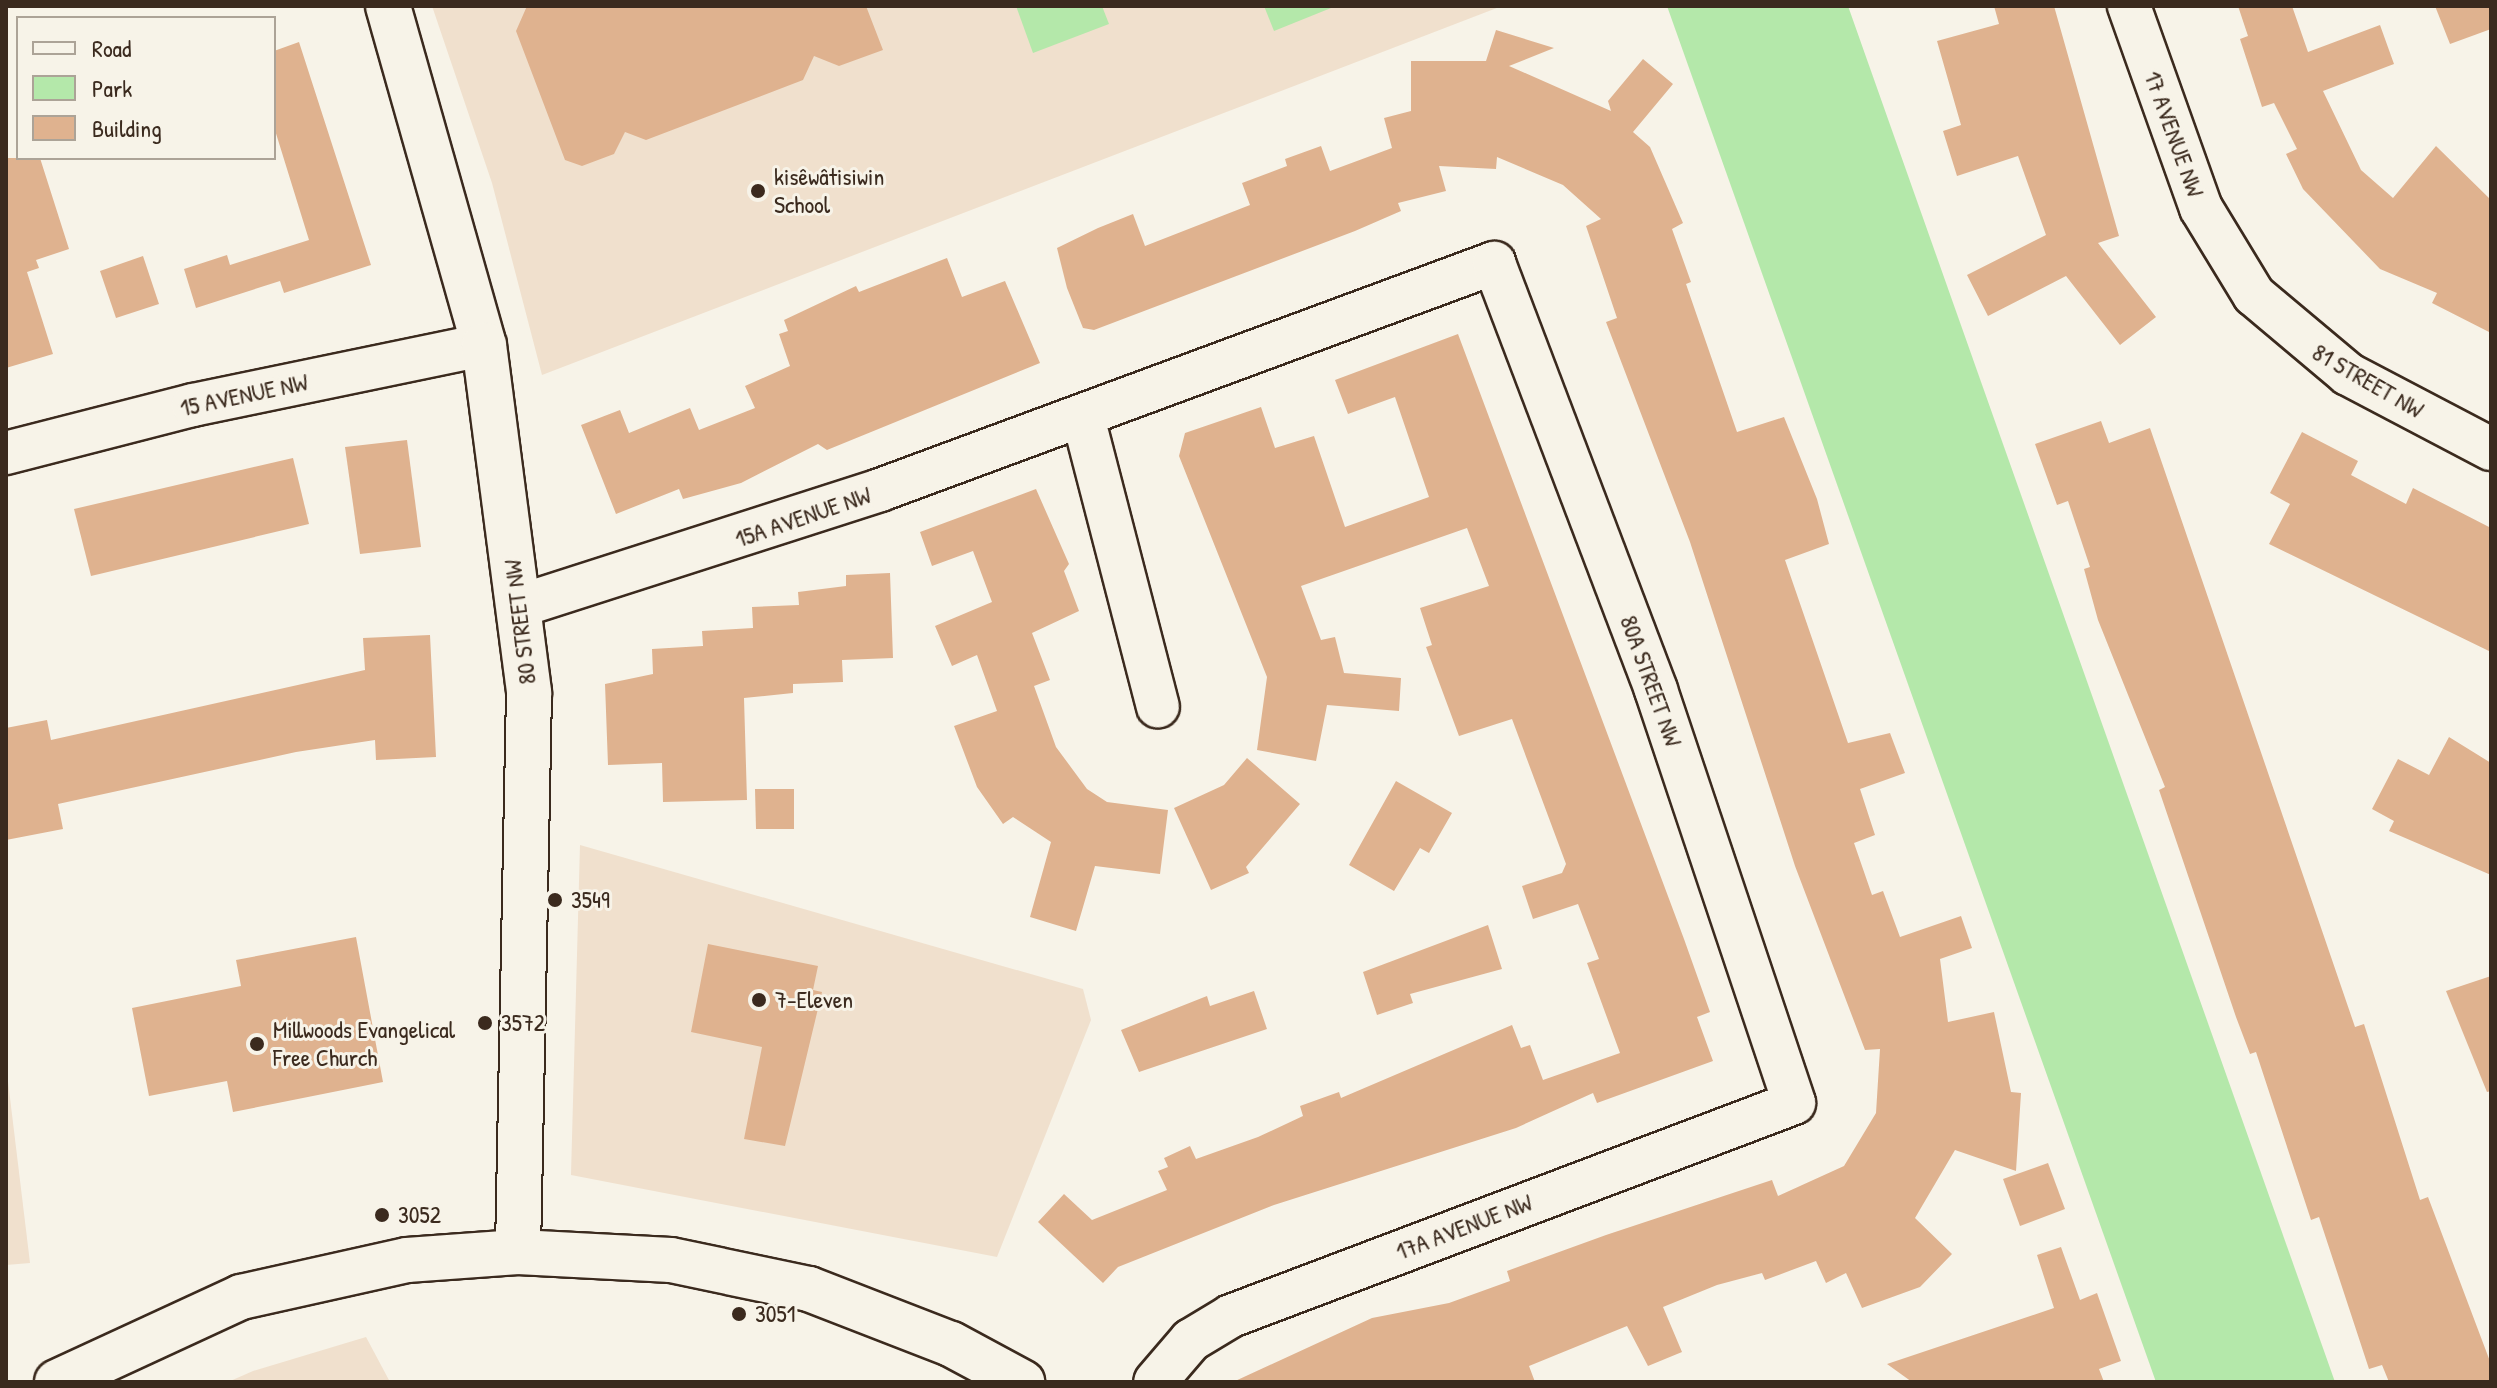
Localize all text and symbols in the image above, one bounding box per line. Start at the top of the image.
legend [16,16,276,160]
text: Road [92,32,131,64]
street label: 17 AVENUE NW [2138,67,2210,201]
text: Park [92,72,132,104]
text: Building [92,112,162,144]
place label: kisêwâtisiwin School [774,163,884,219]
marker: kisêwâtisiwin School [749,182,767,200]
street label: 81 STREET NW [2307,338,2429,424]
street label: 15 AVENUE NW [178,367,310,423]
street label: 15A AVENUE NW [731,480,875,554]
street label: 80 STREET NW [498,558,542,686]
street label: 80A STREET NW [1614,612,1688,750]
place label: 3549 [571,886,610,914]
marker: 3549 [546,891,564,909]
place label: 7-Eleven [775,986,853,1014]
marker: 7-Eleven [750,991,768,1009]
place label: 3572 [501,1009,545,1037]
marker: 3572 [476,1014,494,1032]
place label: Millwoods Evangelical Free Church [273,1016,455,1072]
marker: Millwoods Evangelical Free Church [248,1035,266,1053]
street label: 17A AVENUE NW [1392,1188,1536,1266]
place label: 3052 [398,1201,441,1229]
marker: 3052 [373,1206,391,1224]
place label: 3051 [755,1300,795,1328]
marker: 3051 [730,1305,748,1323]

